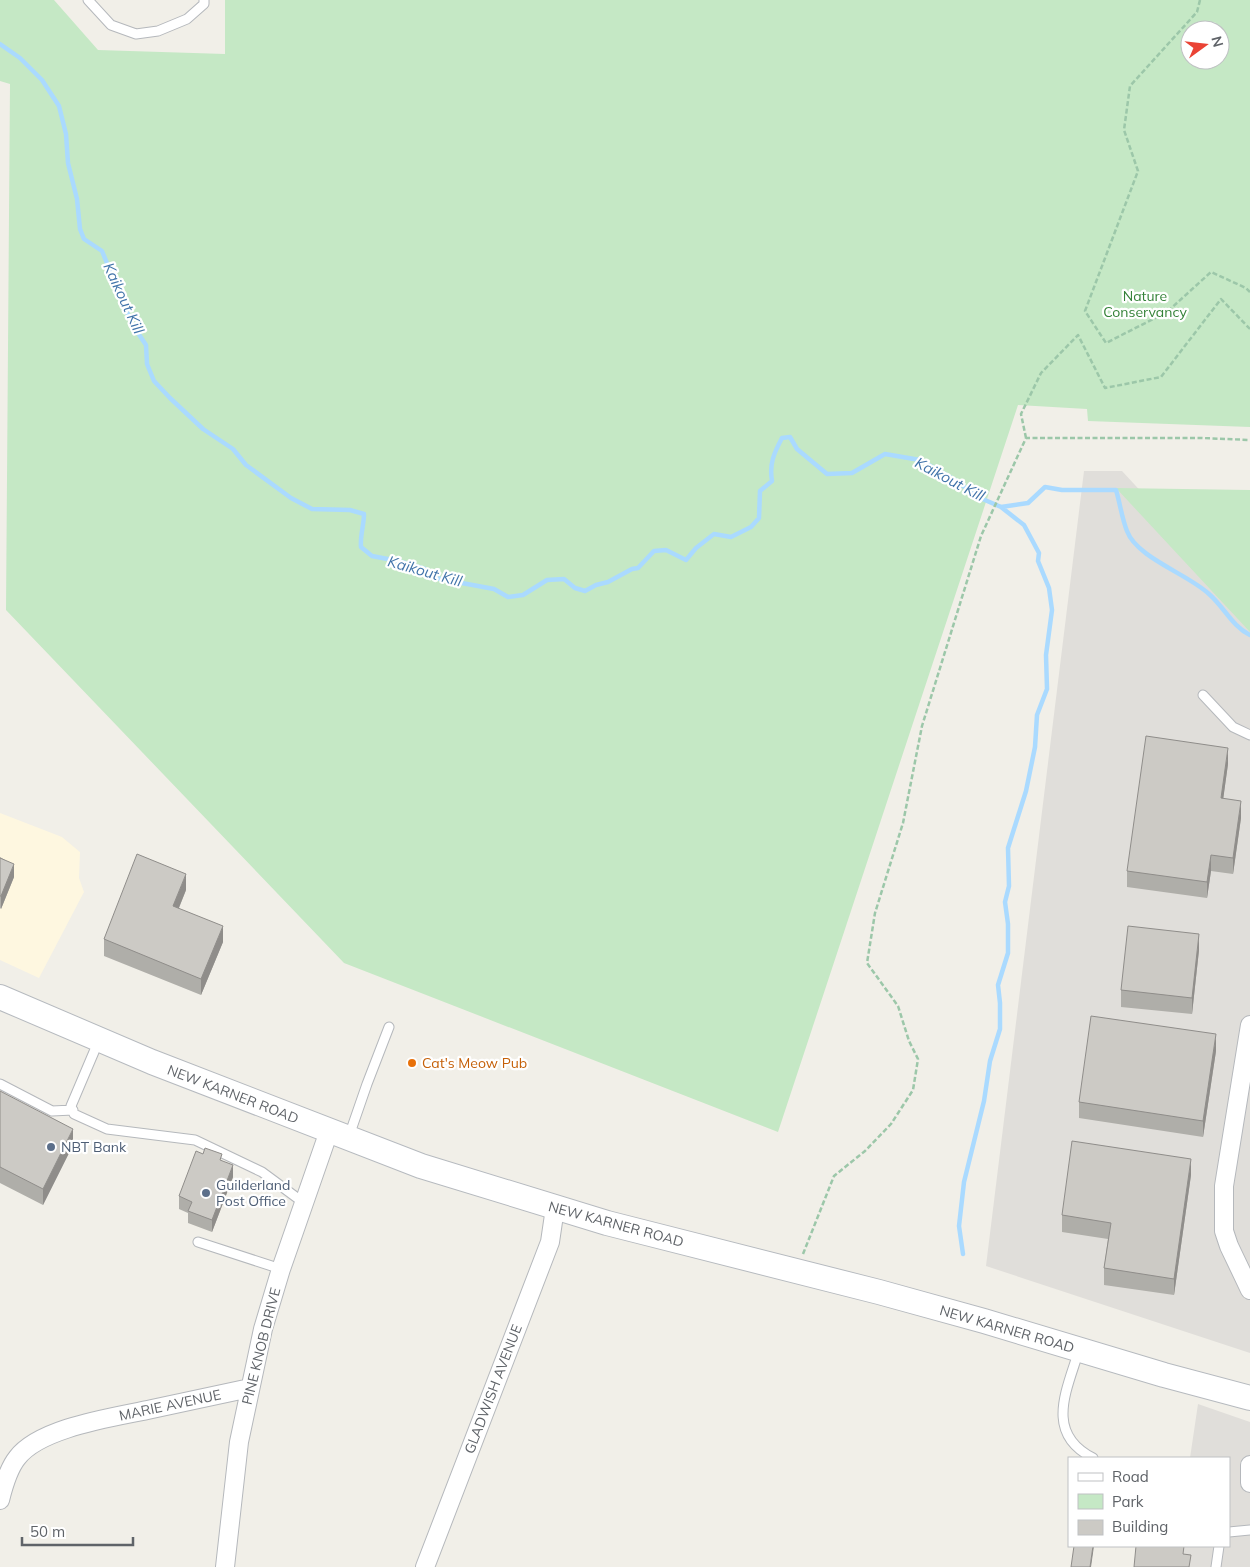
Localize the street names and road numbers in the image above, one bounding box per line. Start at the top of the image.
street label: NEW KARNER ROAD [165,1061,301,1127]
street label: NEW KARNER ROAD [546,1197,686,1251]
street label: PINE KNOB DRIVE [238,1286,284,1406]
street label: NEW KARNER ROAD [938,1301,1076,1357]
street label: GLADWISH AVENUE [460,1322,526,1456]
street label: MARIE AVENUE [117,1385,223,1425]

